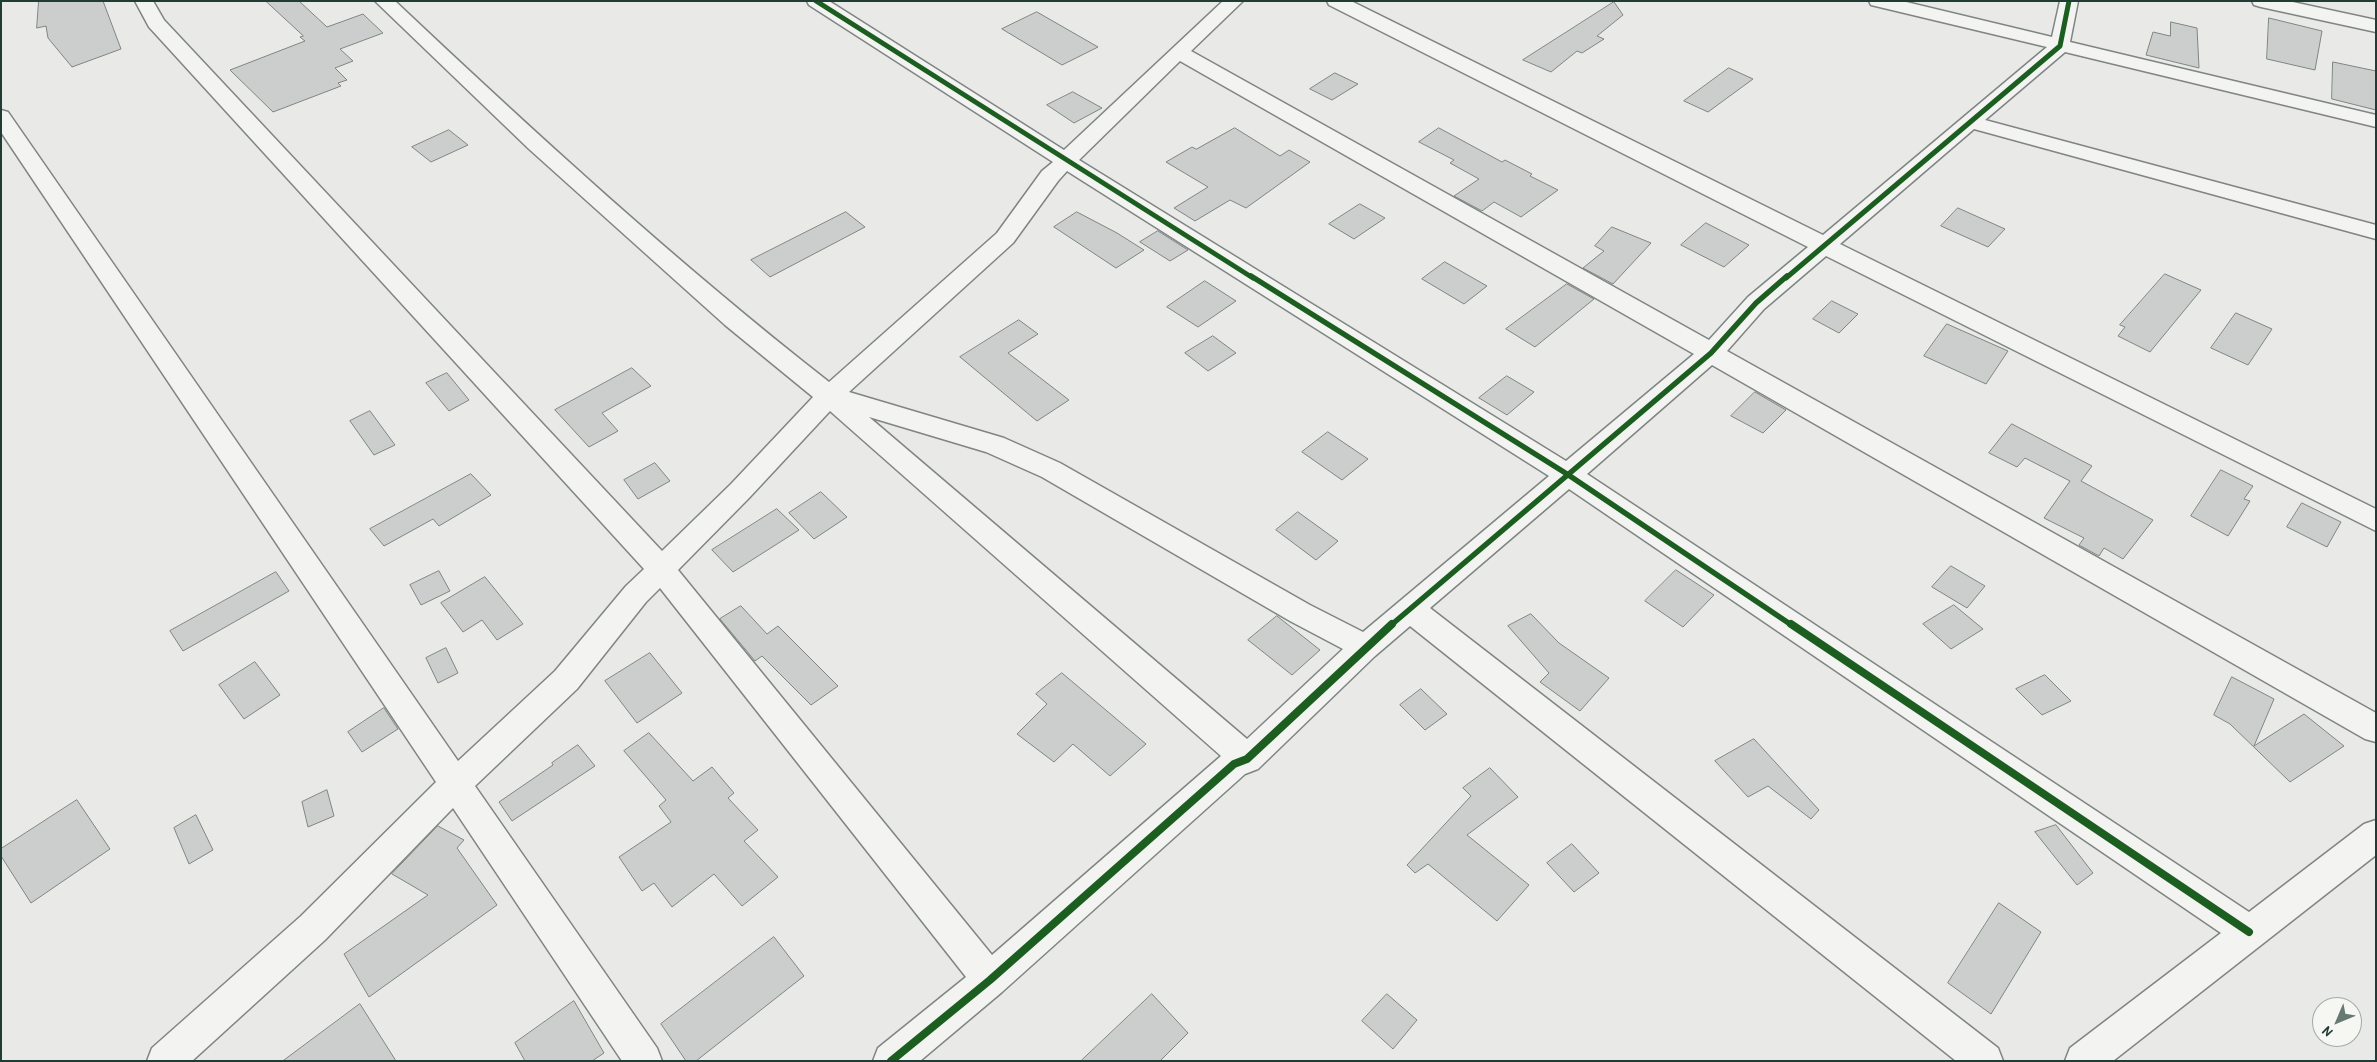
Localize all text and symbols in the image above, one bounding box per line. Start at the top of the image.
north arrow [2312,997,2362,1047]
text: N [2317,1023,2336,1042]

